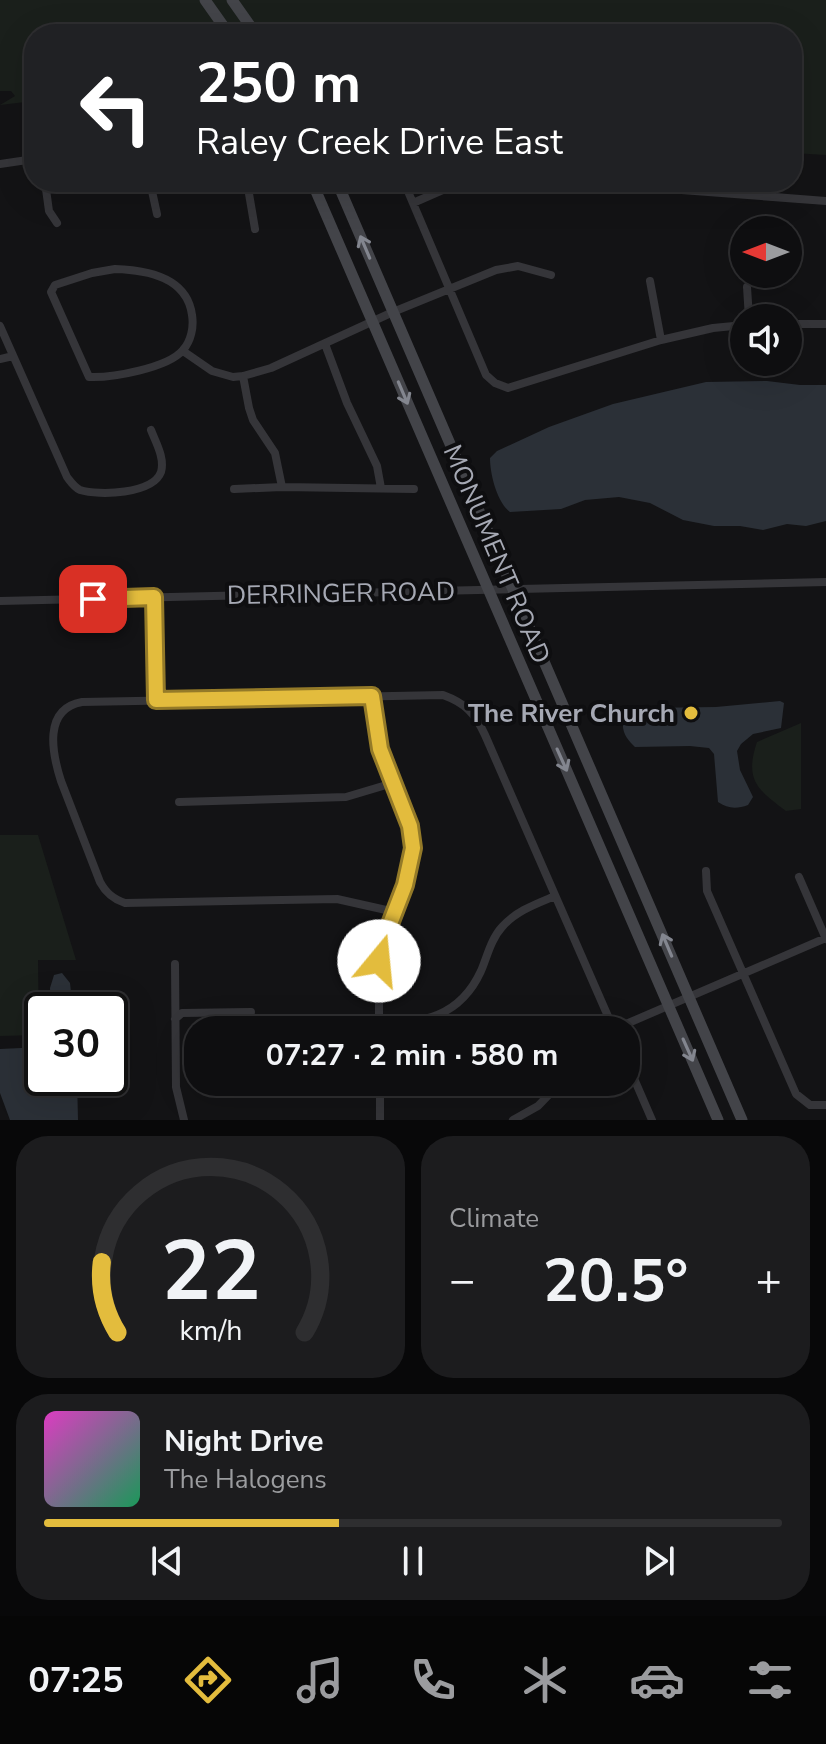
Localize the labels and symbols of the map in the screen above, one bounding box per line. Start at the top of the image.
north arrow [730,216,802,288]
one-way arrow [357,235,372,260]
one-way arrow [397,380,412,405]
street label: MONUMENT ROAD [435,439,558,669]
pin [59,565,127,633]
street label: DERRINGER ROAD [227,574,455,613]
place label: The River Church [468,696,675,731]
marker: The River Church [682,704,700,722]
one-way arrow [555,748,570,772]
position arrow [337,919,421,1003]
one-way arrow [659,934,674,958]
speed limit sign: 30 [24,992,128,1096]
one-way arrow [681,1037,696,1062]

